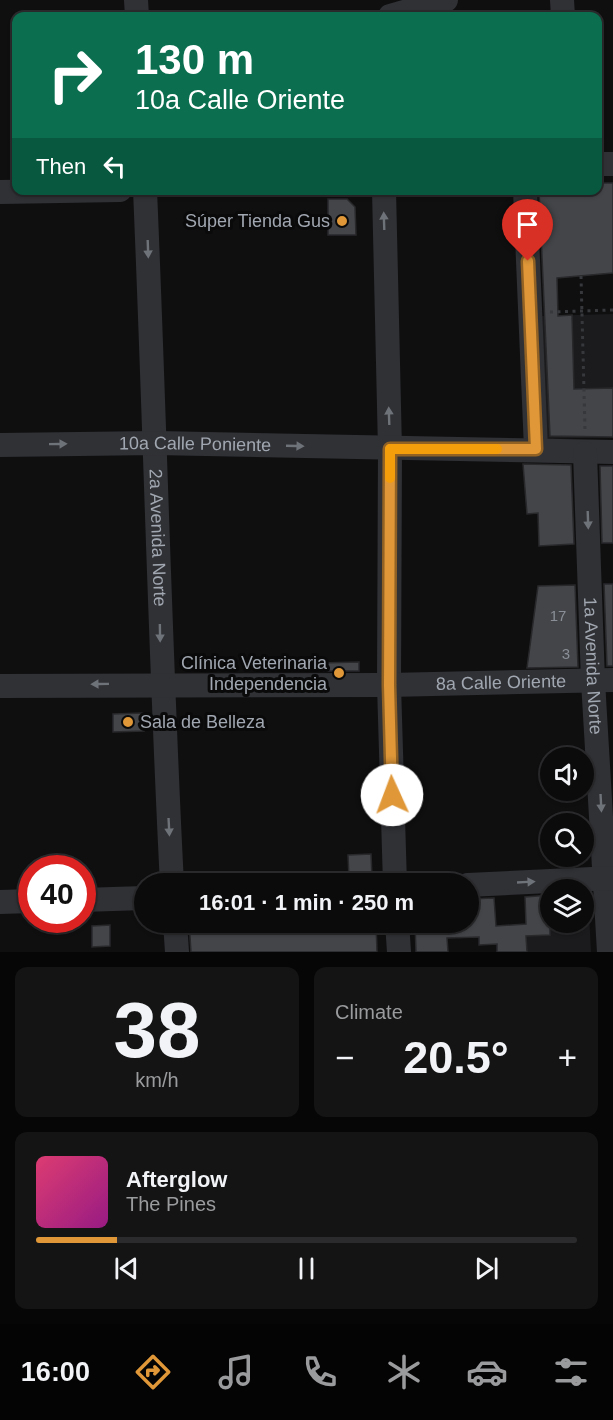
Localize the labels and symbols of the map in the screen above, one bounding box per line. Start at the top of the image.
pin [502,199,553,261]
place label: Súper Tienda Gus [185,211,330,231]
one-way arrow [380,212,389,231]
marker: Súper Tienda Gus [335,214,349,228]
one-way arrow [143,239,152,258]
one-way arrow [385,407,394,426]
street label: 10a Calle Poniente [119,433,271,455]
one-way arrow [49,439,68,449]
one-way arrow [286,442,305,451]
street label: 2a Avenida Norte [145,469,170,607]
one-way arrow [583,511,592,530]
street label: 1a Avenida Norte [580,597,606,735]
house number: 17 [550,607,566,624]
one-way arrow [155,623,165,642]
house number: 3 [562,645,570,662]
place label: Clínica Veterinaria Independencia [181,653,328,694]
marker: Clínica Veterinaria Independencia [332,666,346,680]
street label: 8a Calle Oriente [436,671,566,694]
one-way arrow [90,679,109,689]
place label: Sala de Belleza [140,712,266,732]
marker: Sala de Belleza [121,715,135,729]
position arrow [360,763,424,827]
one-way arrow [596,793,605,812]
one-way arrow [165,818,174,837]
speed limit sign: 40 [18,855,96,933]
one-way arrow [517,877,536,886]

